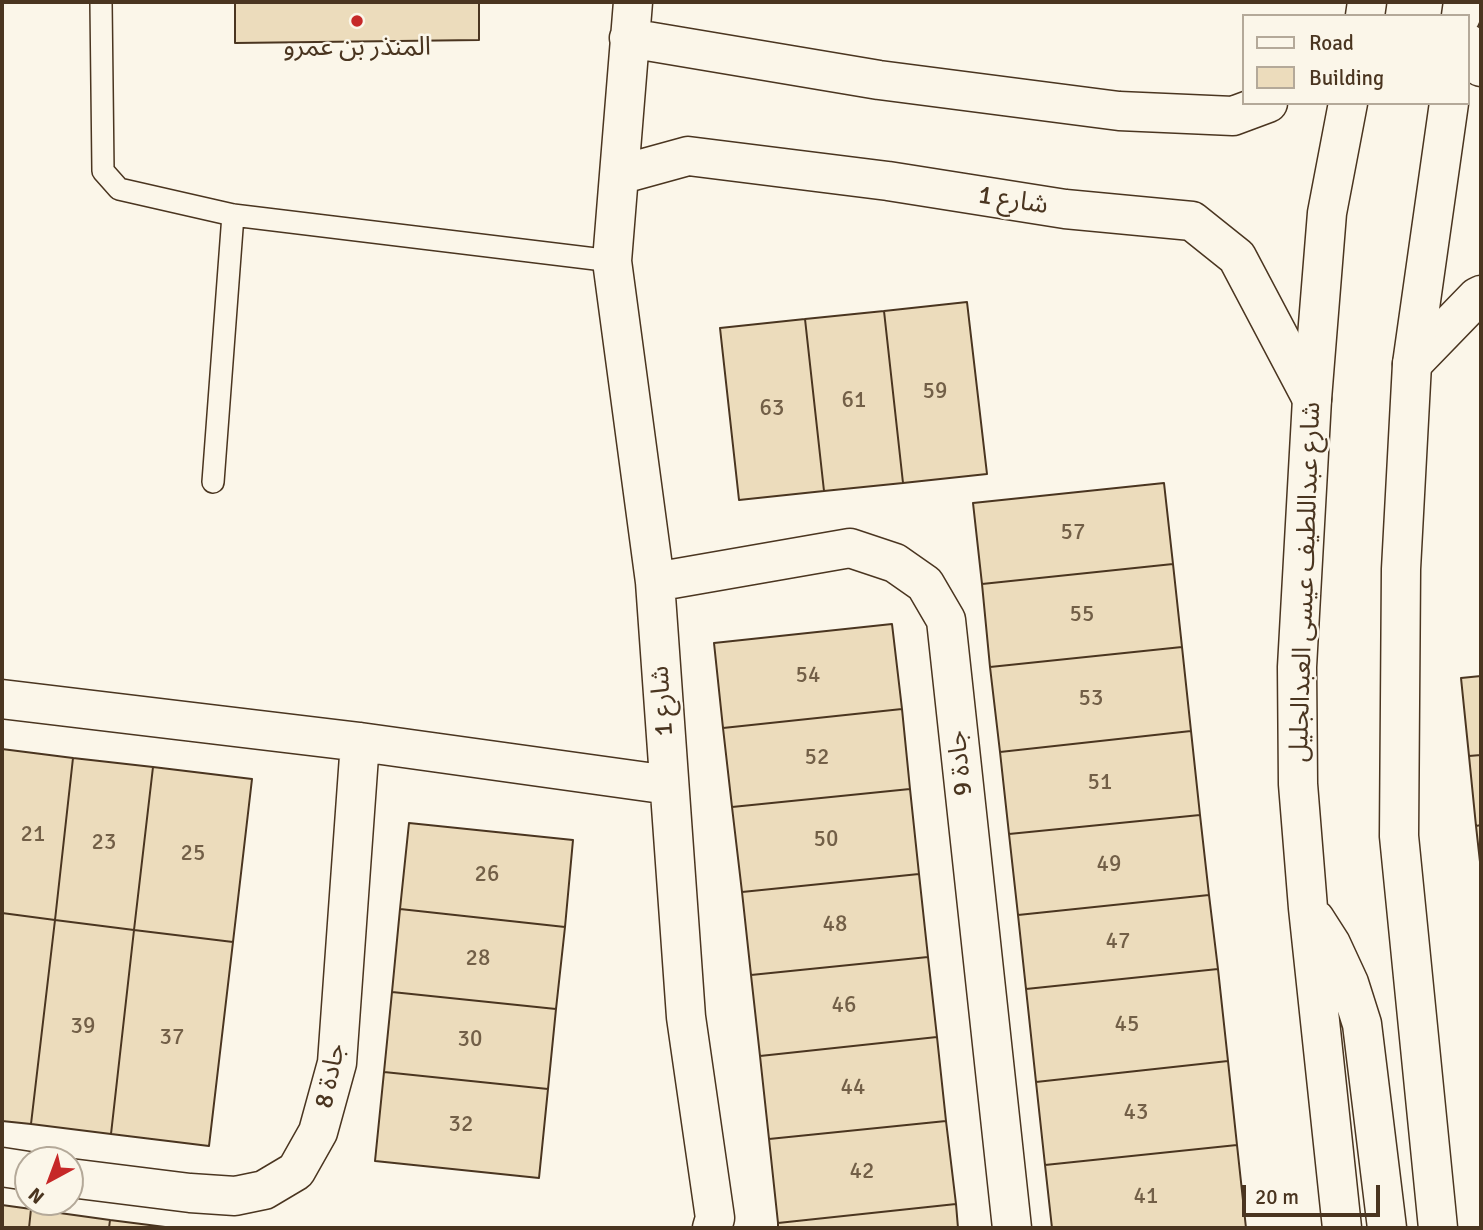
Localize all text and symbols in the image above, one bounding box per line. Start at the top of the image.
marker: المنذر بن عمرو [349,13,365,29]
legend [1242,14,1469,105]
text: Road [1309,30,1354,56]
place label: المنذر بن عمرو [283,32,431,64]
text: Building [1309,65,1384,91]
street label: شارع 1 [976,180,1050,222]
house number: 59 [923,378,947,406]
house number: 61 [842,387,866,415]
house number: 63 [760,395,784,423]
street label: شارع عبداللطيف عيسى العبدالجليل [1284,401,1328,763]
house number: 57 [1061,519,1085,547]
house number: 55 [1070,601,1094,629]
house number: 54 [796,662,820,690]
street label: شارع 1 [645,665,681,737]
house number: 53 [1079,685,1103,713]
street label: جادة 9 [942,729,980,797]
house number: 52 [805,744,829,772]
house number: 51 [1088,769,1112,797]
house number: 21 [21,821,45,849]
house number: 50 [814,826,838,854]
house number: 23 [92,829,116,857]
house number: 25 [181,840,205,868]
house number: 49 [1097,851,1121,879]
house number: 26 [475,861,499,889]
house number: 48 [823,911,847,939]
house number: 47 [1106,928,1130,956]
house number: 28 [466,945,490,973]
house number: 46 [832,992,856,1020]
house number: 45 [1115,1011,1139,1039]
house number: 39 [71,1013,95,1041]
house number: 37 [160,1024,184,1052]
house number: 30 [458,1026,482,1054]
street label: جادة 8 [309,1041,353,1111]
house number: 44 [841,1074,865,1102]
house number: 43 [1124,1099,1148,1127]
house number: 32 [449,1111,473,1139]
north arrow [14,1146,84,1216]
house number: 42 [850,1158,874,1186]
scale bar [1245,1170,1383,1214]
text: N [24,1182,49,1209]
house number: 41 [1134,1183,1158,1211]
text: 20 m [1255,1184,1299,1210]

